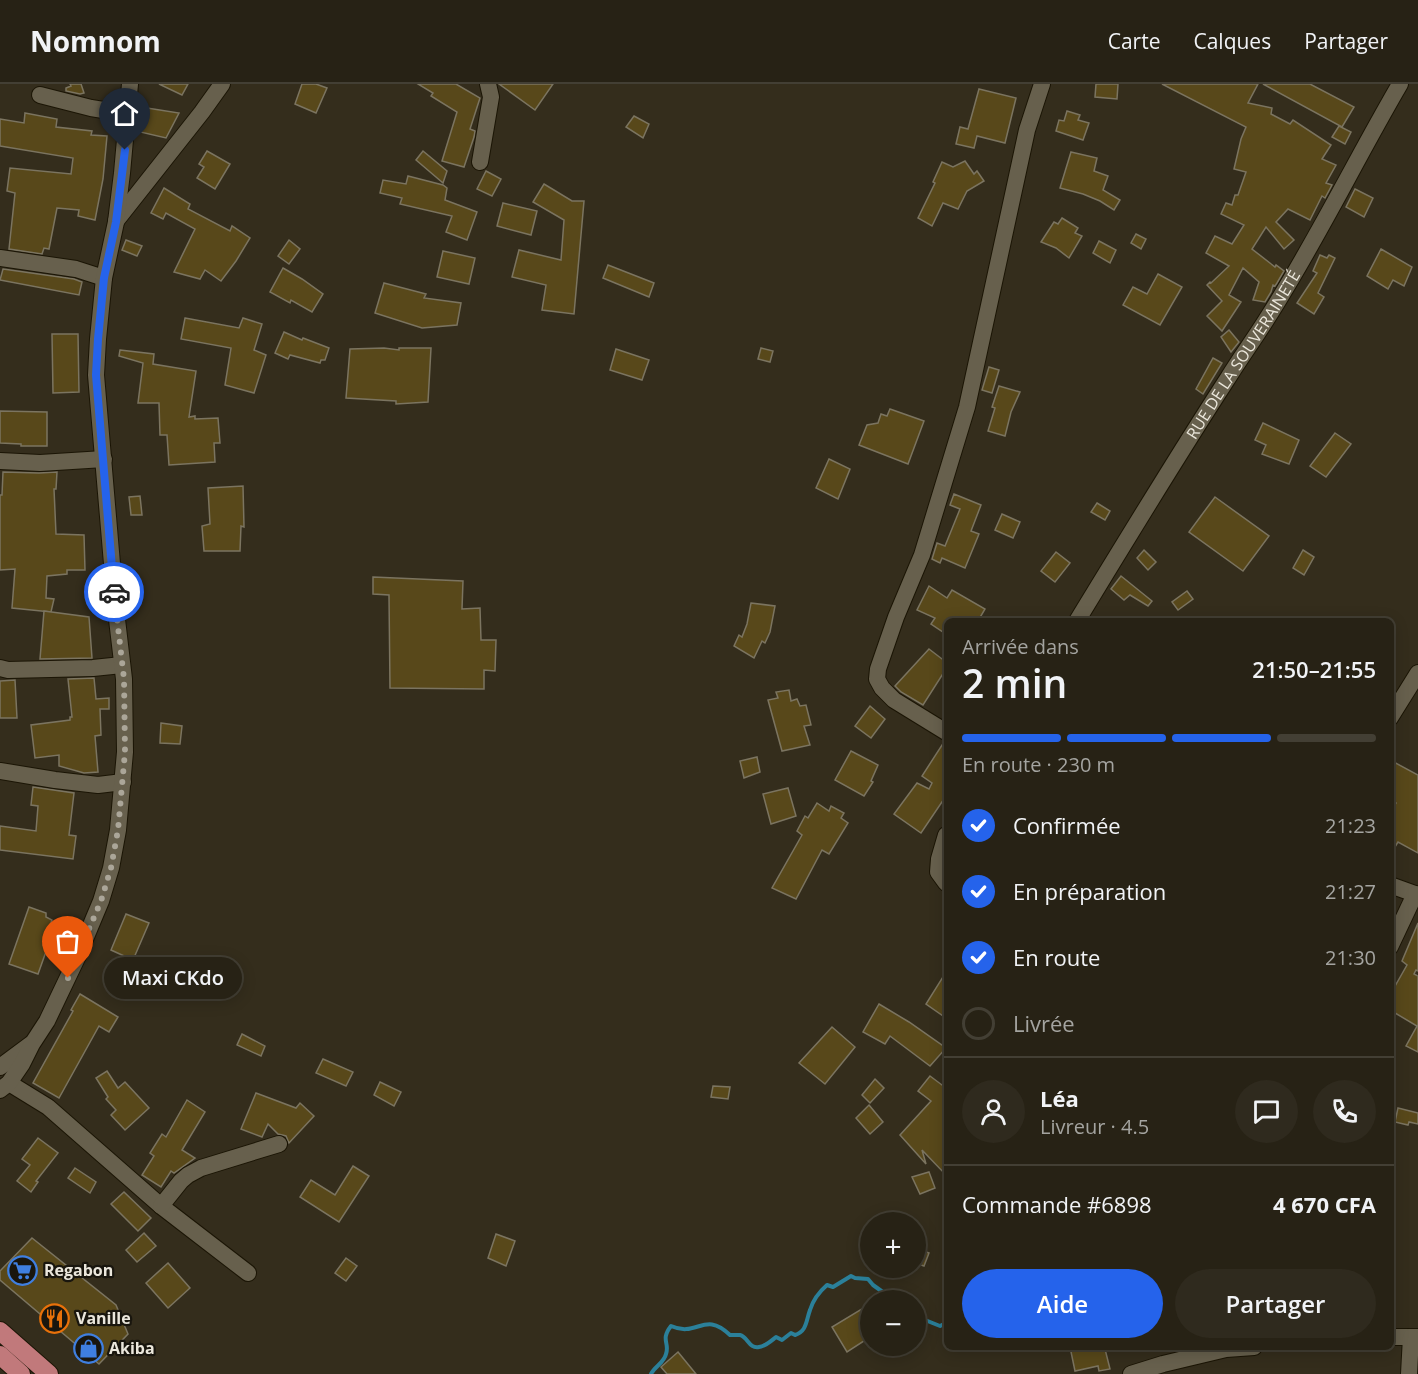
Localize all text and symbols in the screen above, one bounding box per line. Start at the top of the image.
text: Nomnom [30,22,161,60]
text: Carte [1108,27,1160,55]
text: Calques [1193,27,1271,55]
text: Partager [1304,27,1388,55]
pin [99,88,150,150]
icon: home [108,97,141,130]
street label: RUE DE LA SOUVERAINETÉ [1181,266,1305,443]
courier [84,562,144,622]
icon: car [98,576,131,609]
text: Arrivée dans [962,633,1079,660]
text: 21:50–21:55 [1252,654,1376,684]
text: 2 min [962,656,1067,709]
text: En route · 230 m [962,751,1115,778]
icon: check [962,809,995,842]
text: Confirmée [1013,810,1121,840]
text: 21:23 [1325,812,1376,839]
icon: check [962,875,995,908]
text: En préparation [1013,876,1166,906]
text: 21:27 [1325,878,1376,905]
pin [42,916,93,978]
icon: bag [51,925,84,958]
icon: check [962,941,995,974]
text: En route [1013,942,1100,972]
text: 21:30 [1325,944,1376,971]
callout: Maxi CKdo [104,957,242,999]
text: Maxi CKdo [122,964,224,991]
text: Livrée [1013,1008,1075,1038]
button: person [962,1080,1025,1143]
button: chat [1235,1080,1298,1143]
button: phone [1313,1080,1376,1143]
text: Léa [1040,1083,1079,1113]
text: Livreur · 4.5 [1040,1113,1149,1140]
text: Commande #6898 [962,1189,1152,1219]
text: 4 670 CFA [1273,1189,1376,1219]
map controls [860,1212,926,1356]
button: + [860,1212,926,1278]
supermarket icon: Regabon [7,1254,39,1286]
place label: Regabon [44,1259,113,1281]
button: Aide [962,1269,1163,1338]
button: Partager [1175,1269,1376,1338]
button: − [860,1290,926,1356]
restaurant icon: Vanille [39,1302,71,1334]
place label: Vanille [76,1307,131,1329]
shop icon: Akiba [72,1332,104,1364]
place label: Akiba [109,1337,155,1359]

